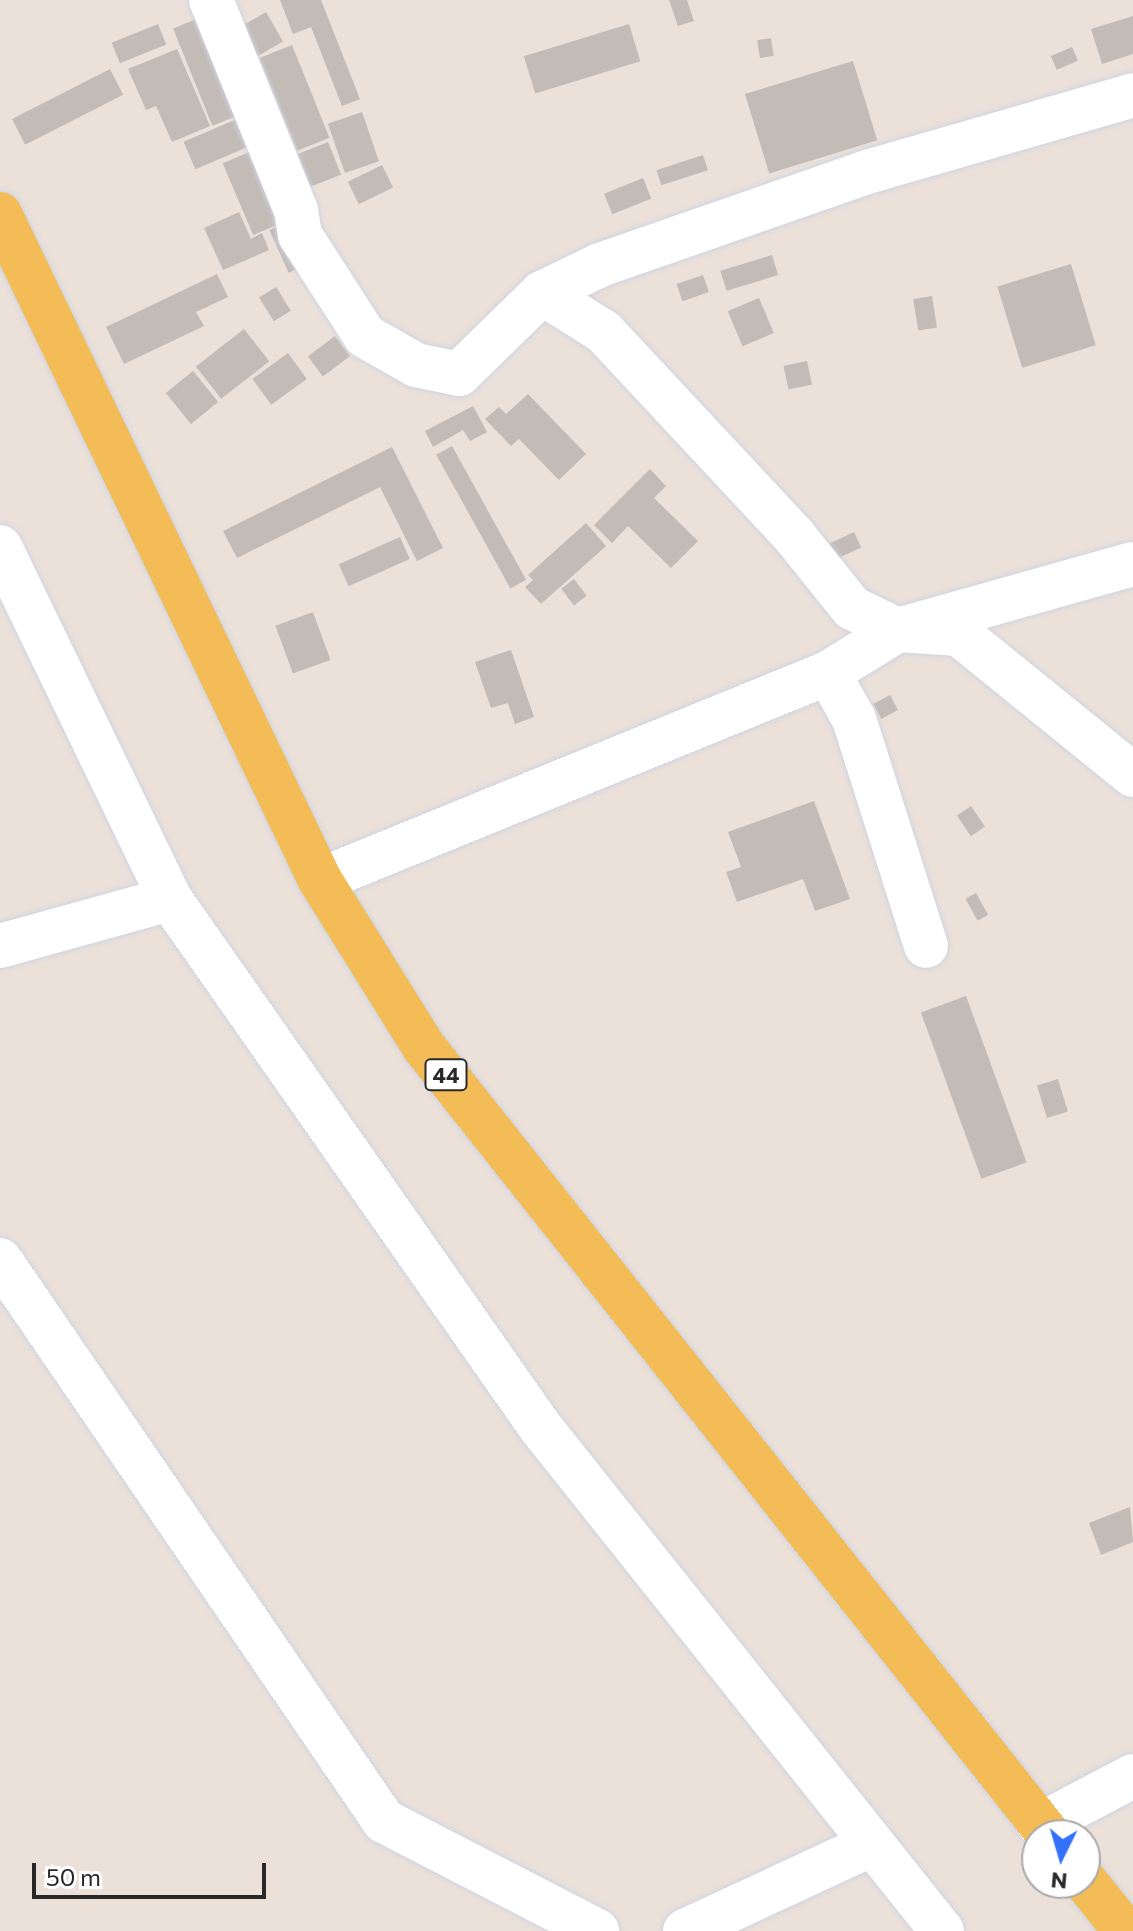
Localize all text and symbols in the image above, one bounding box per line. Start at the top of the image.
road number: 44 [424,1057,468,1093]
north arrow [1021,1819,1101,1899]
scale bar [36,1847,270,1897]
text: 50 m [46,1862,101,1891]
text: N [1050,1867,1068,1896]

